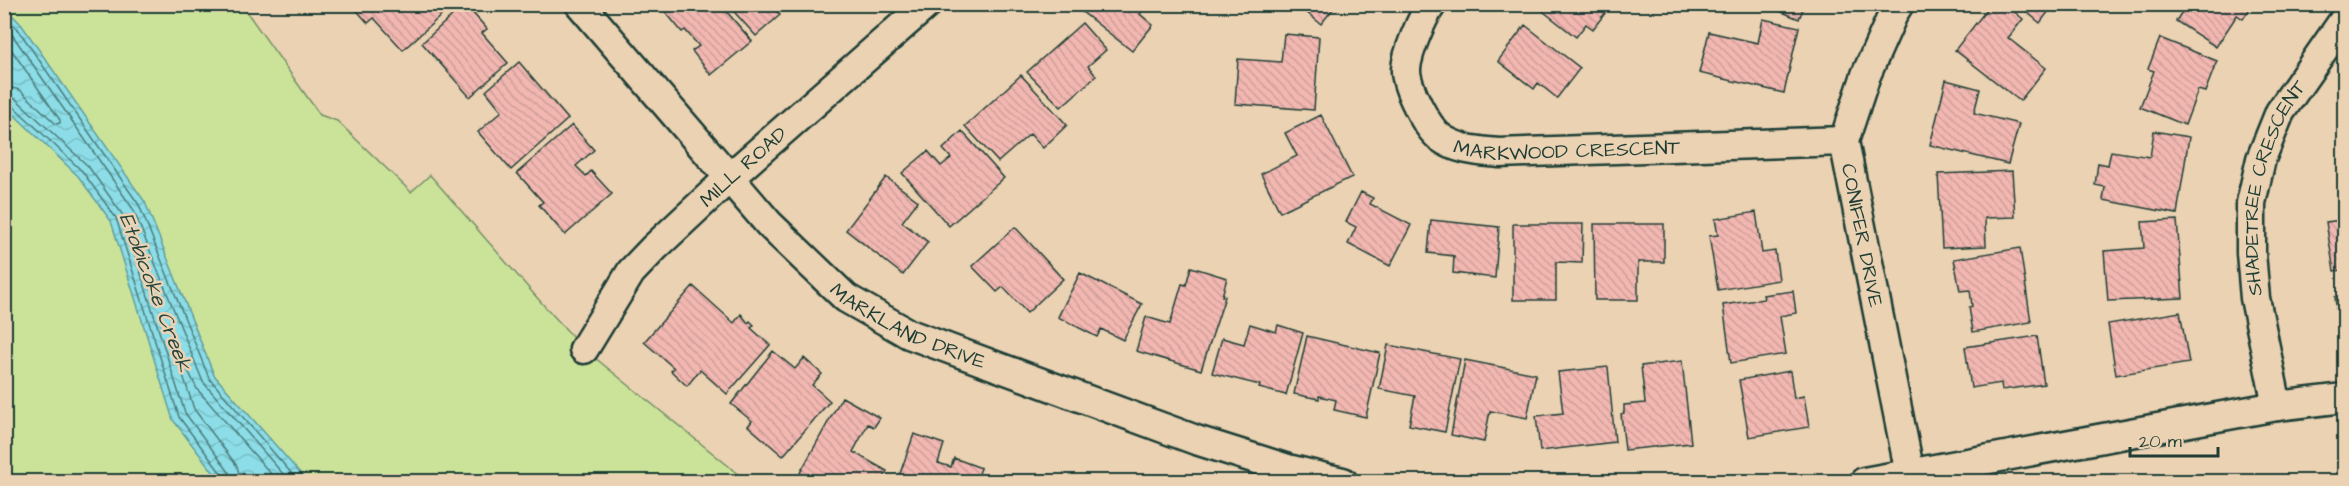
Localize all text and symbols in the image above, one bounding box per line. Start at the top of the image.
street label: SHADETREE CRESCENT [2238,74,2313,297]
street label: MILL ROAD [694,120,793,214]
street label: MARKWOOD CRESCENT [1450,133,1681,168]
street label: CONIFER DRIVE [1834,161,1890,310]
water label: Etobicoke Creek [112,209,199,377]
street label: MARKLAND DRIVE [823,277,990,376]
scale bar [2130,420,2218,458]
text: 20 m [2139,429,2182,454]

